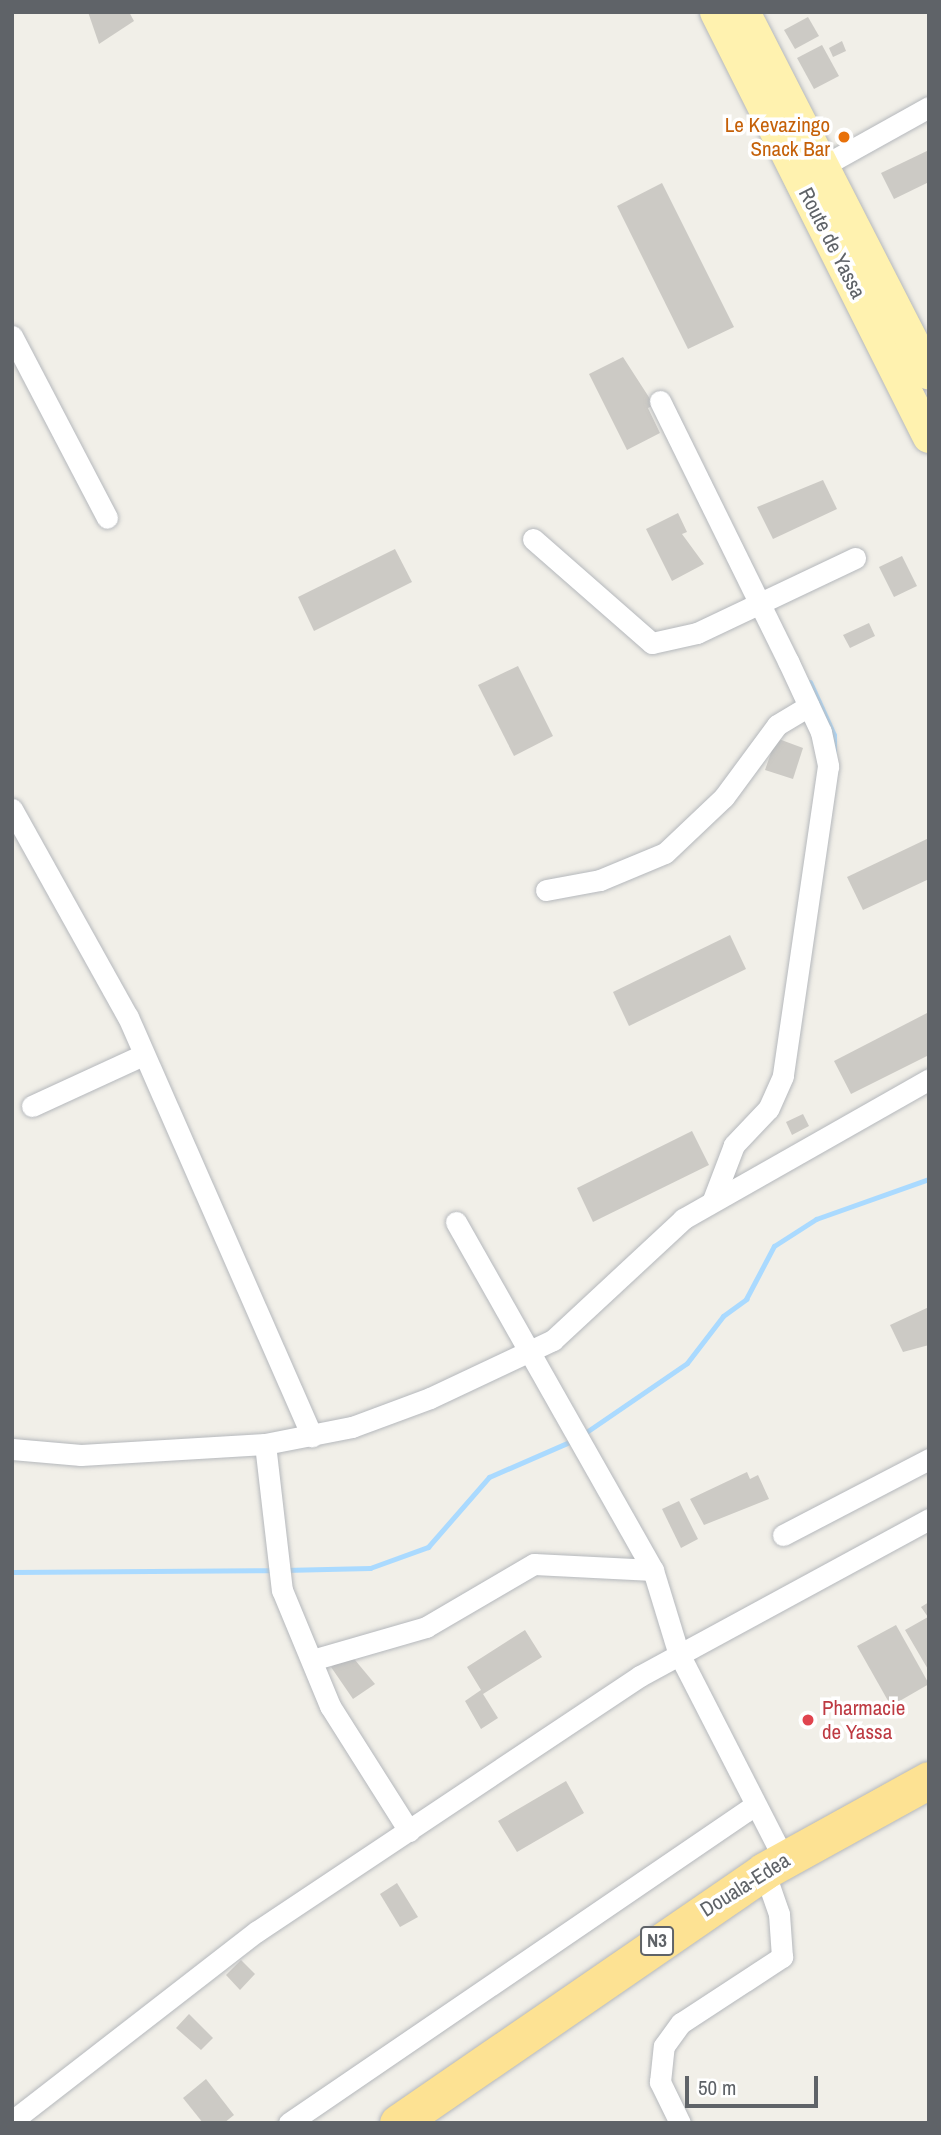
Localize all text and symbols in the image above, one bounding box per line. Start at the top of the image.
place label: Le Kevazingo Snack Bar [725,112,830,162]
marker: Le Kevazingo Snack Bar [836,129,852,145]
street label: Route de Yassa [793,183,871,303]
place label: Pharmacie de Yassa [822,1695,905,1745]
marker: Pharmacie de Yassa [800,1712,816,1728]
street label: Douala-Edea [696,1848,794,1922]
road number: N3 [640,1926,674,1956]
scale bar [689,2062,822,2106]
text: 50 m [698,2073,736,2102]

